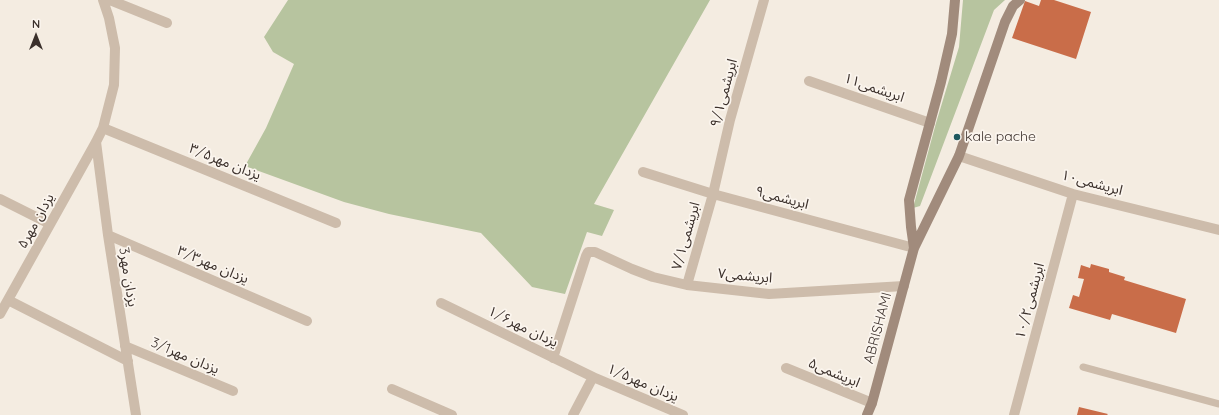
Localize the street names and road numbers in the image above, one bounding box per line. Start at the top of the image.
street label: ۹/۱ابریشمی [707,57,741,129]
street label: ابریشمی۱۱ [842,70,906,106]
street label: ۳/۵یزدان مهر [187,140,263,184]
street label: ابریشمی۱۰ [1060,167,1124,199]
street label: ابریشمی۹ [753,183,811,213]
street label: یزدان مهر۵ [14,190,58,252]
street label: ابریشمی۷/۱ [668,200,704,272]
street label: ۳/۳یزدان مهر [175,242,251,288]
street label: 3یزدان مهر [115,246,141,308]
street label: ۱۰/۲ابریشمی [1012,261,1048,341]
street label: ابریشمی۷ [717,265,773,287]
street label: ABRISHAMI [860,291,896,365]
street label: ۱/۶یزدان مهر [485,303,561,351]
street label: 3/1یزدان مهر [148,334,222,378]
street label: ابریشمی۵ [806,355,862,391]
street label: ۱/۵یزدان مهر [605,360,681,406]

